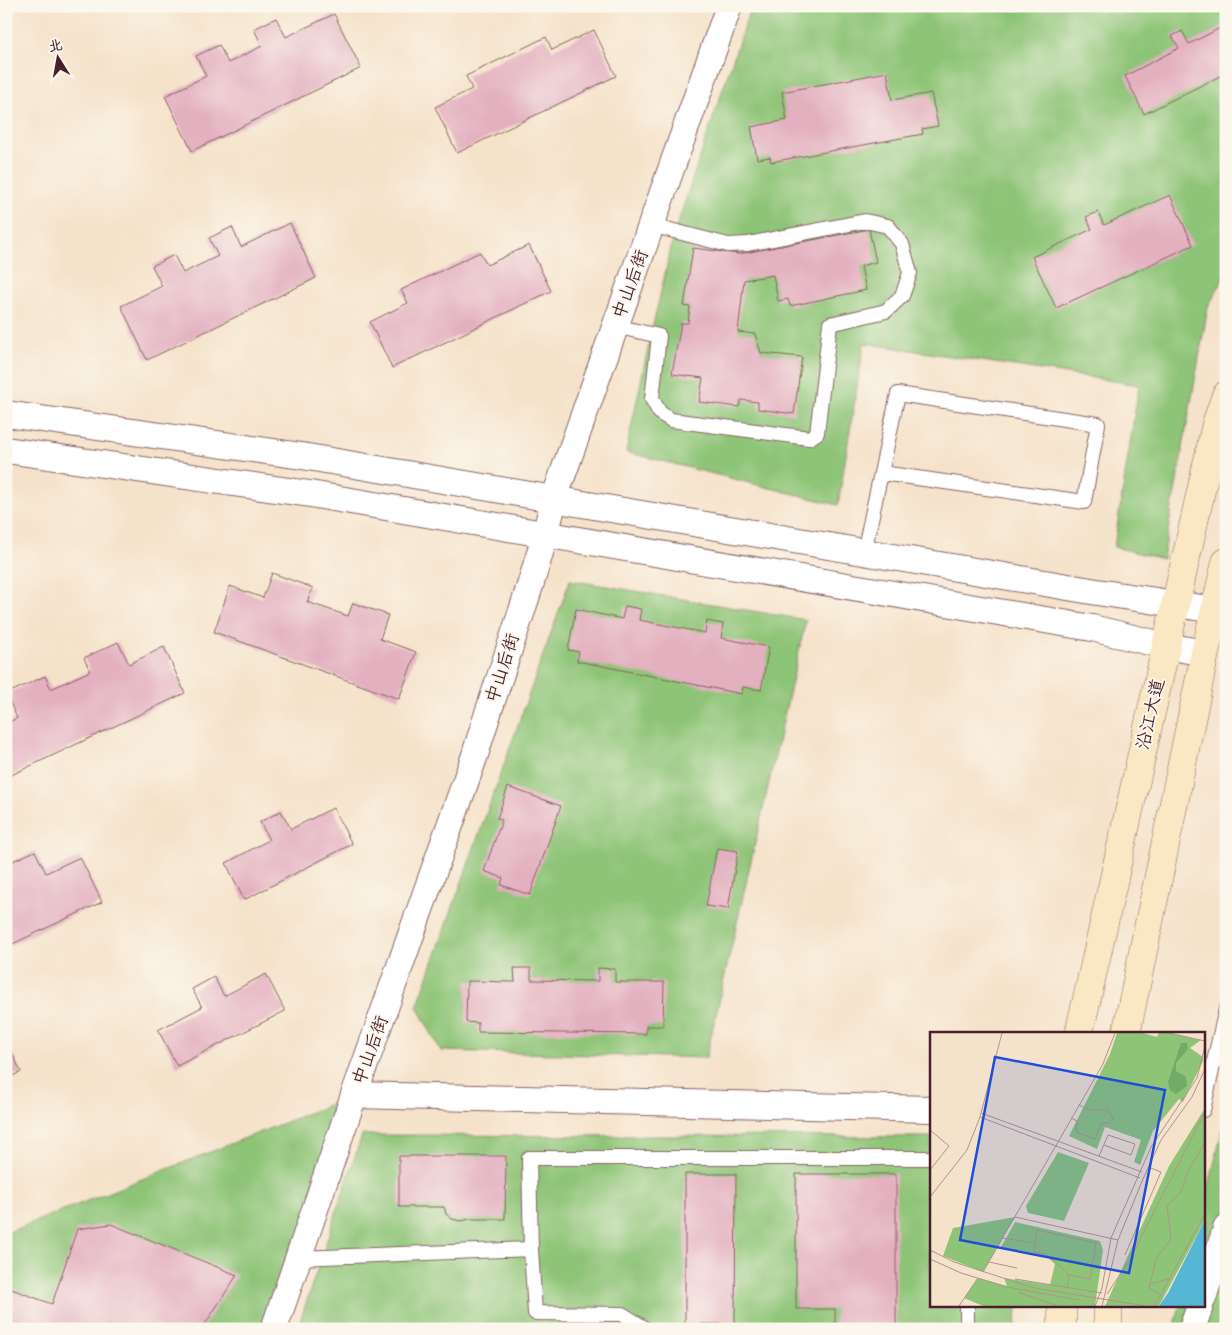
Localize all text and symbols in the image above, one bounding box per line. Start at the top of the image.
north arrow [32,32,82,82]
text: 北 [48,38,64,57]
street label: 中山后街 [609,247,655,322]
street label: 中山后街 [482,631,525,706]
street label: 沿江大道 [1133,677,1171,752]
street label: 中山后街 [349,1013,395,1088]
inset map [930,1032,1204,1308]

